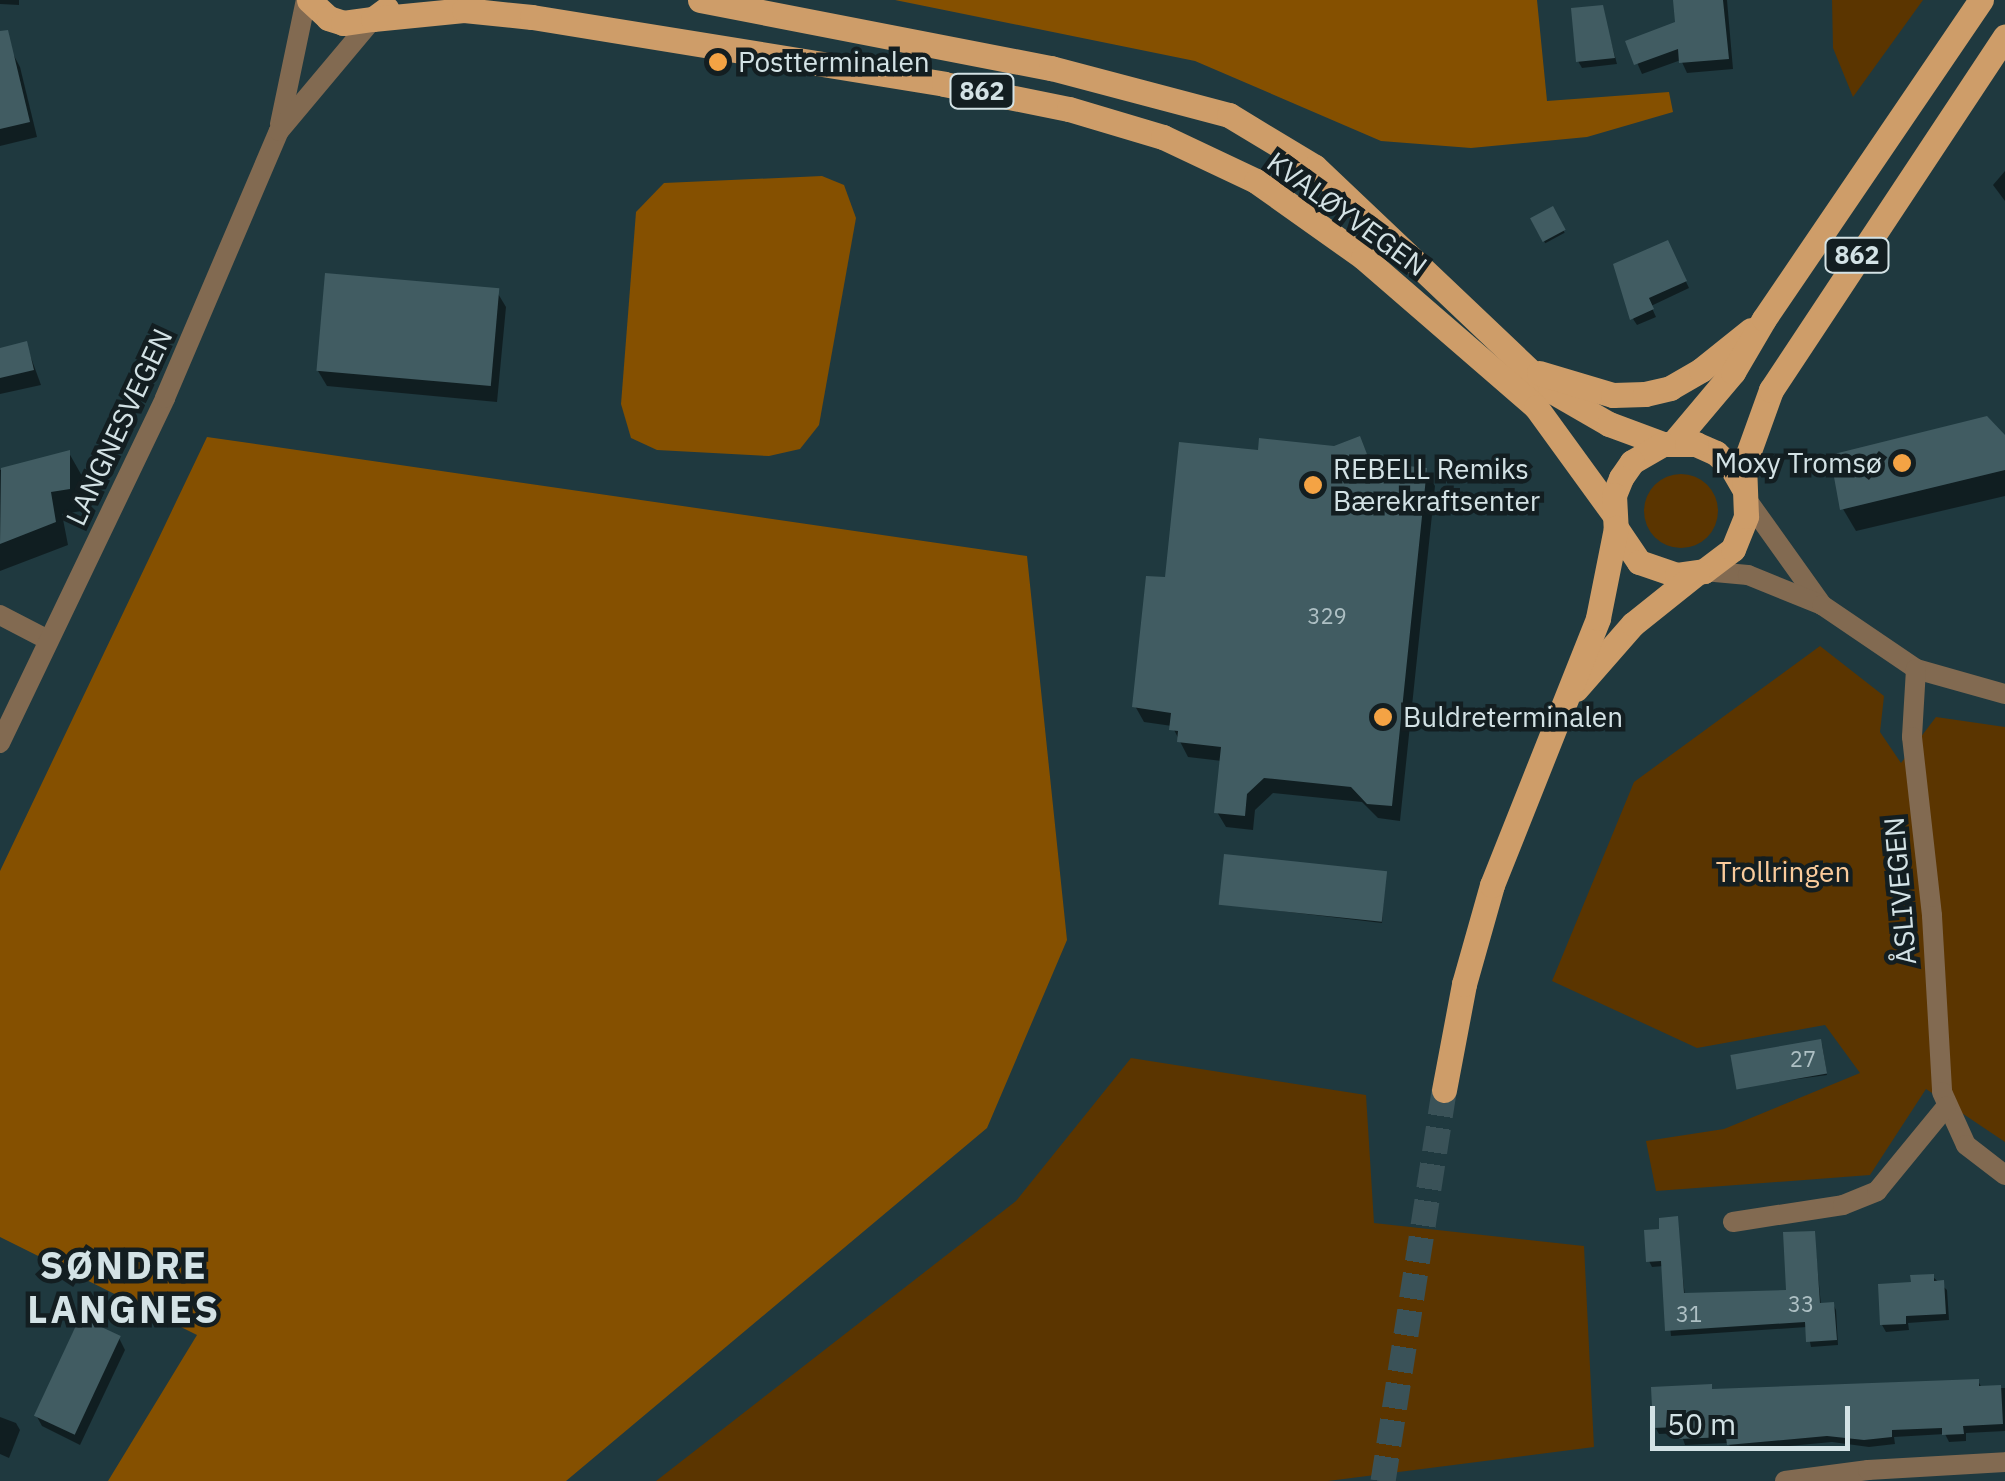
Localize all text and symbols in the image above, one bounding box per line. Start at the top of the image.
place label: Postterminalen [738,45,930,79]
marker: Postterminalen [707,51,729,73]
road number: 862 [950,71,1014,111]
street label: KVALØYVEGEN [1261,145,1433,283]
road number: 862 [1824,235,1890,275]
street label: LANGNESVEGEN [59,323,179,531]
place label: Moxy Tromsø [1715,446,1882,480]
place label: REBELL Remiks Bærekraftsenter [1333,452,1540,518]
marker: Moxy Tromsø [1891,452,1913,474]
marker: REBELL Remiks Bærekraftsenter [1302,474,1324,496]
house number: 329 [1307,603,1347,629]
place label: Buldreterminalen [1403,700,1623,734]
marker: Buldreterminalen [1372,706,1394,728]
street label: ÅSLIVEGEN [1877,816,1923,966]
park label: Trollringen [1716,855,1850,889]
house number: 27 [1790,1046,1816,1072]
district label: SØNDRE LANGNES [27,1242,221,1332]
house number: 33 [1788,1291,1814,1317]
house number: 31 [1676,1301,1702,1327]
scale bar [1655,1386,1855,1448]
text: 50 m [1667,1404,1736,1443]

